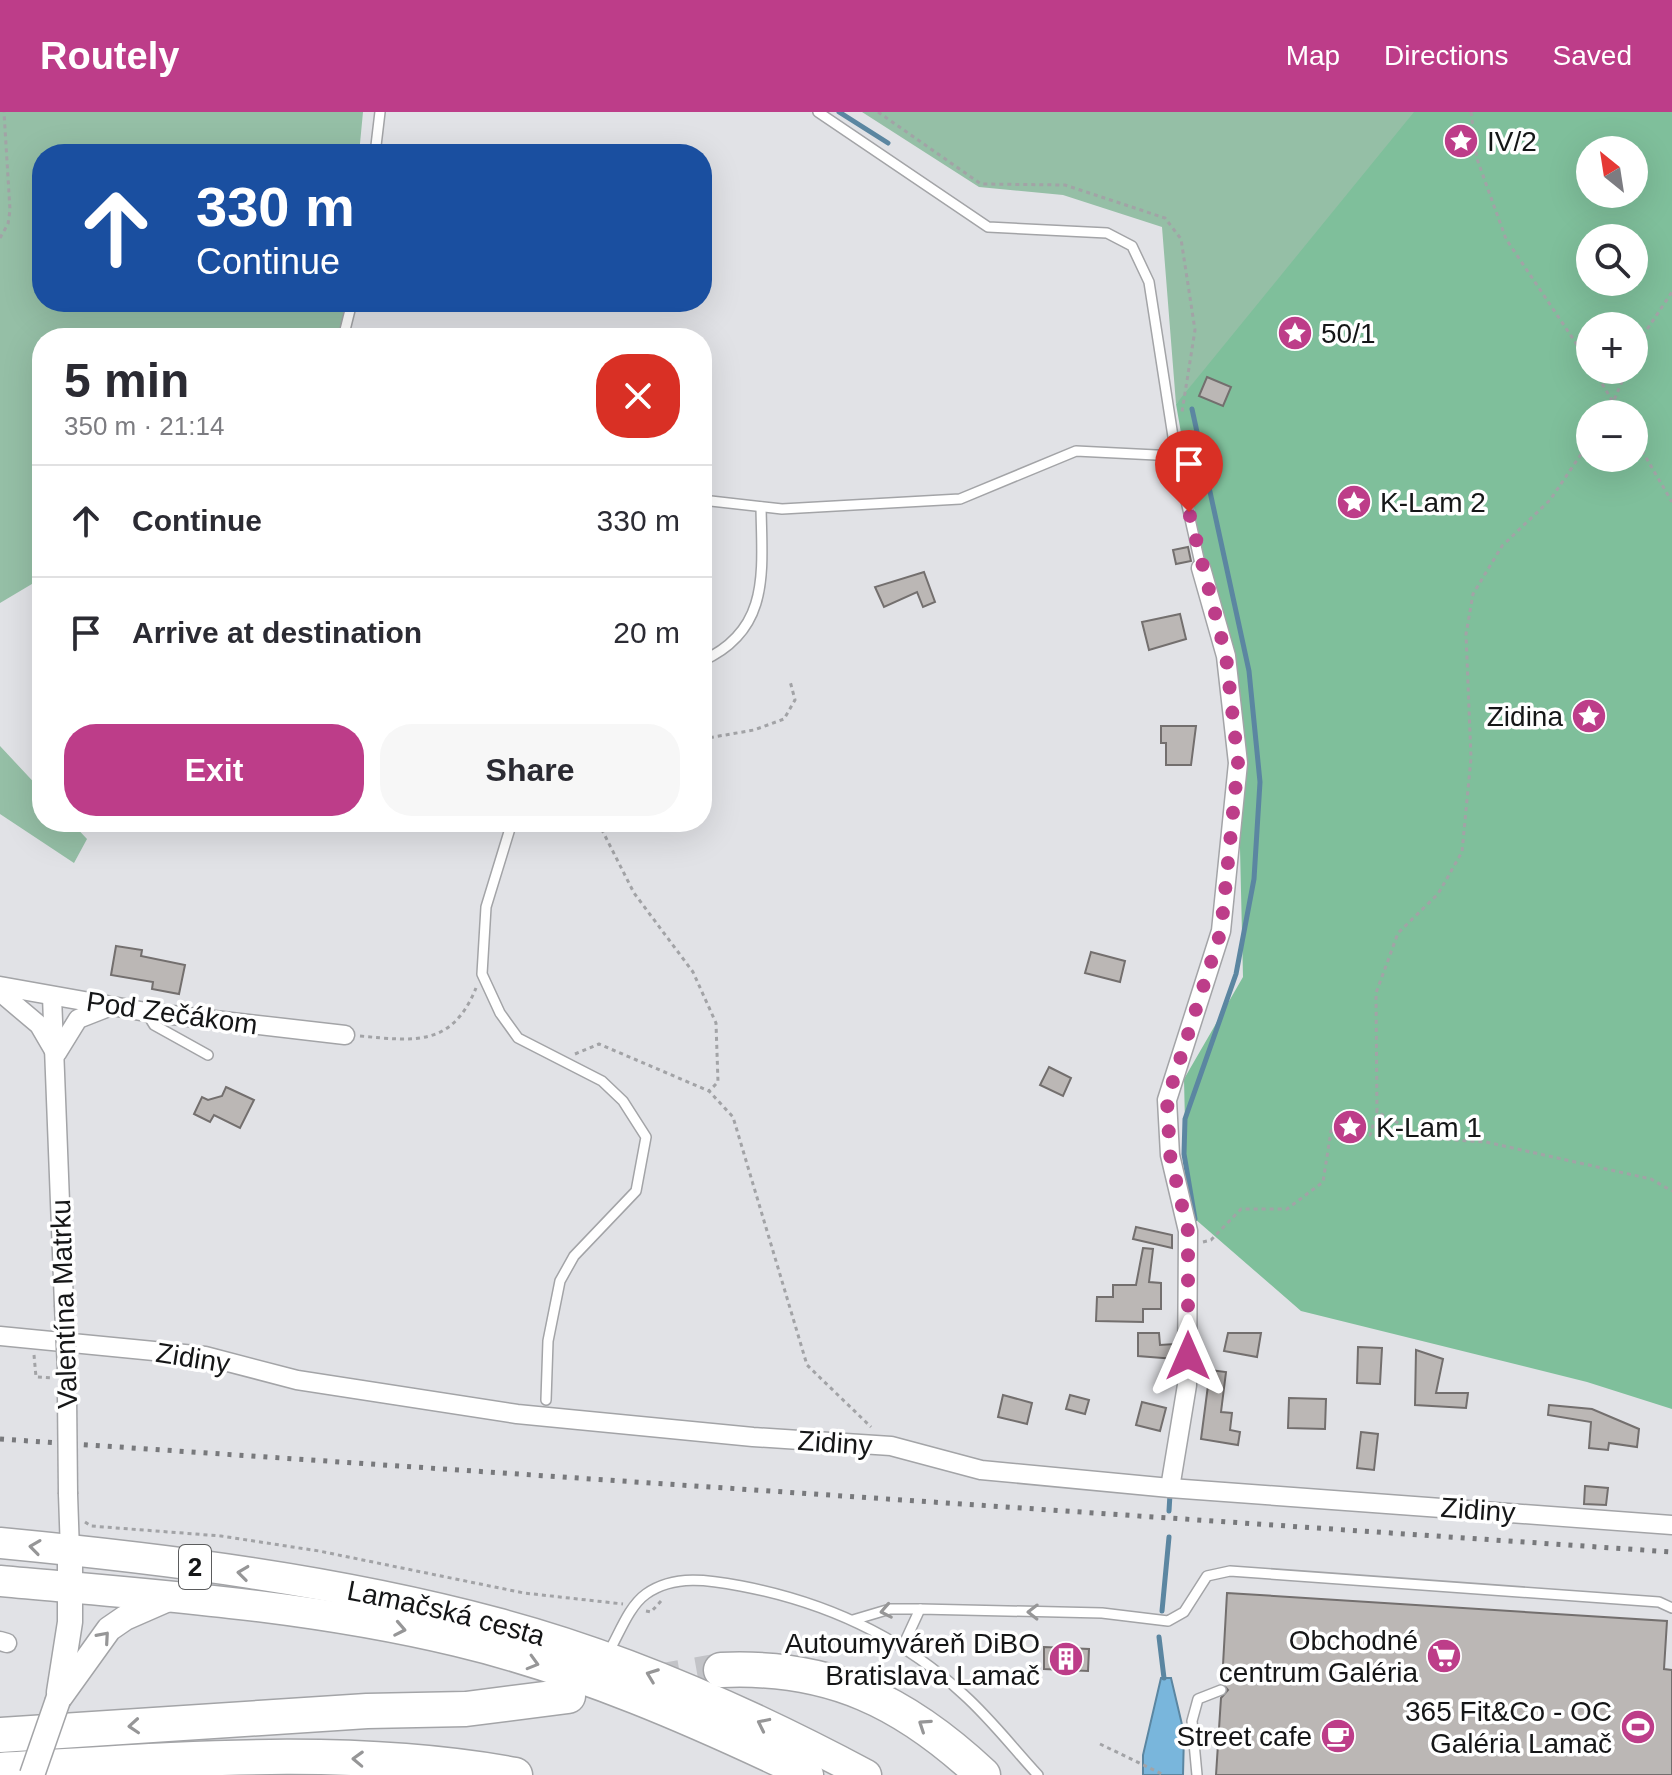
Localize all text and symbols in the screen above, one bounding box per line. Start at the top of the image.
text: Routely [40,35,179,77]
text: Map [1286,40,1340,71]
text: Directions [1384,40,1509,71]
text: Saved [1553,40,1632,71]
place icon: IV/2 [1442,122,1480,160]
place label: IV/2 [1487,126,1537,157]
north arrow [1576,136,1648,208]
map controls [1576,136,1648,472]
text: 330 m [196,175,355,238]
icon: ahead [64,176,168,280]
button: search [1576,224,1648,296]
text: Continue [196,241,340,282]
button: + [1576,312,1648,384]
place icon: 50/1 [1276,314,1314,352]
place label: 50/1 [1321,318,1376,349]
text: 5 min [64,354,189,407]
button: close [596,354,680,438]
button: − [1576,400,1648,472]
text: 350 m · 21:14 [64,411,224,441]
pin [1155,430,1223,512]
icon: arrive [1167,442,1211,486]
place icon: K-Lam 2 [1335,483,1373,521]
place label: K-Lam 2 [1380,487,1486,518]
icon: ahead [64,499,108,543]
text: Continue [132,504,262,537]
text: 330 m [597,504,680,537]
icon: arrive [64,611,108,655]
text: Arrive at destination [132,616,422,649]
text: 20 m [613,616,680,649]
place icon: Zidina [1570,697,1608,735]
place label: Zidina [1487,701,1563,732]
button: Exit [64,724,364,816]
button: Share [380,724,680,816]
street label: Pod Zečákom [84,986,260,1040]
place icon: K-Lam 1 [1331,1108,1369,1146]
place label: K-Lam 1 [1376,1112,1482,1143]
street label: Valentína Matrku [45,1199,83,1409]
position arrow [1146,1314,1230,1398]
street label: Zidiny [154,1337,232,1379]
street label: Zidiny [797,1425,873,1461]
street label: Zidiny [1440,1492,1516,1528]
one-way arrow [28,1539,42,1556]
road number: 2 [179,1545,211,1589]
one-way arrow [236,1565,249,1582]
street label: Lamačská cesta [345,1574,549,1652]
one-way arrow [879,1602,893,1619]
one-way arrow [1026,1603,1039,1620]
one-way arrow [392,1620,406,1637]
place label: Obchodné centrum Galéria [1219,1625,1418,1688]
place label: Autoumyváreň DiBO Bratislava Lamač [785,1628,1040,1691]
one-way arrow [94,1632,109,1646]
supermarket icon: Obchodné centrum Galéria [1425,1637,1463,1675]
building icon: Autoumyváreň DiBO Bratislava Lamač [1047,1640,1085,1678]
one-way arrow [525,1654,539,1670]
one-way arrow [646,1668,660,1685]
place label: 365 Fit&Co - OC Galéria Lamač [1405,1696,1612,1759]
sports icon: 365 Fit&Co - OC Galéria Lamač [1619,1708,1657,1746]
one-way arrow [127,1717,140,1734]
cafe icon: Street cafe [1319,1717,1357,1755]
one-way arrow [757,1718,771,1734]
one-way arrow [918,1720,932,1735]
place label: Street cafe [1177,1721,1312,1752]
one-way arrow [351,1751,364,1768]

